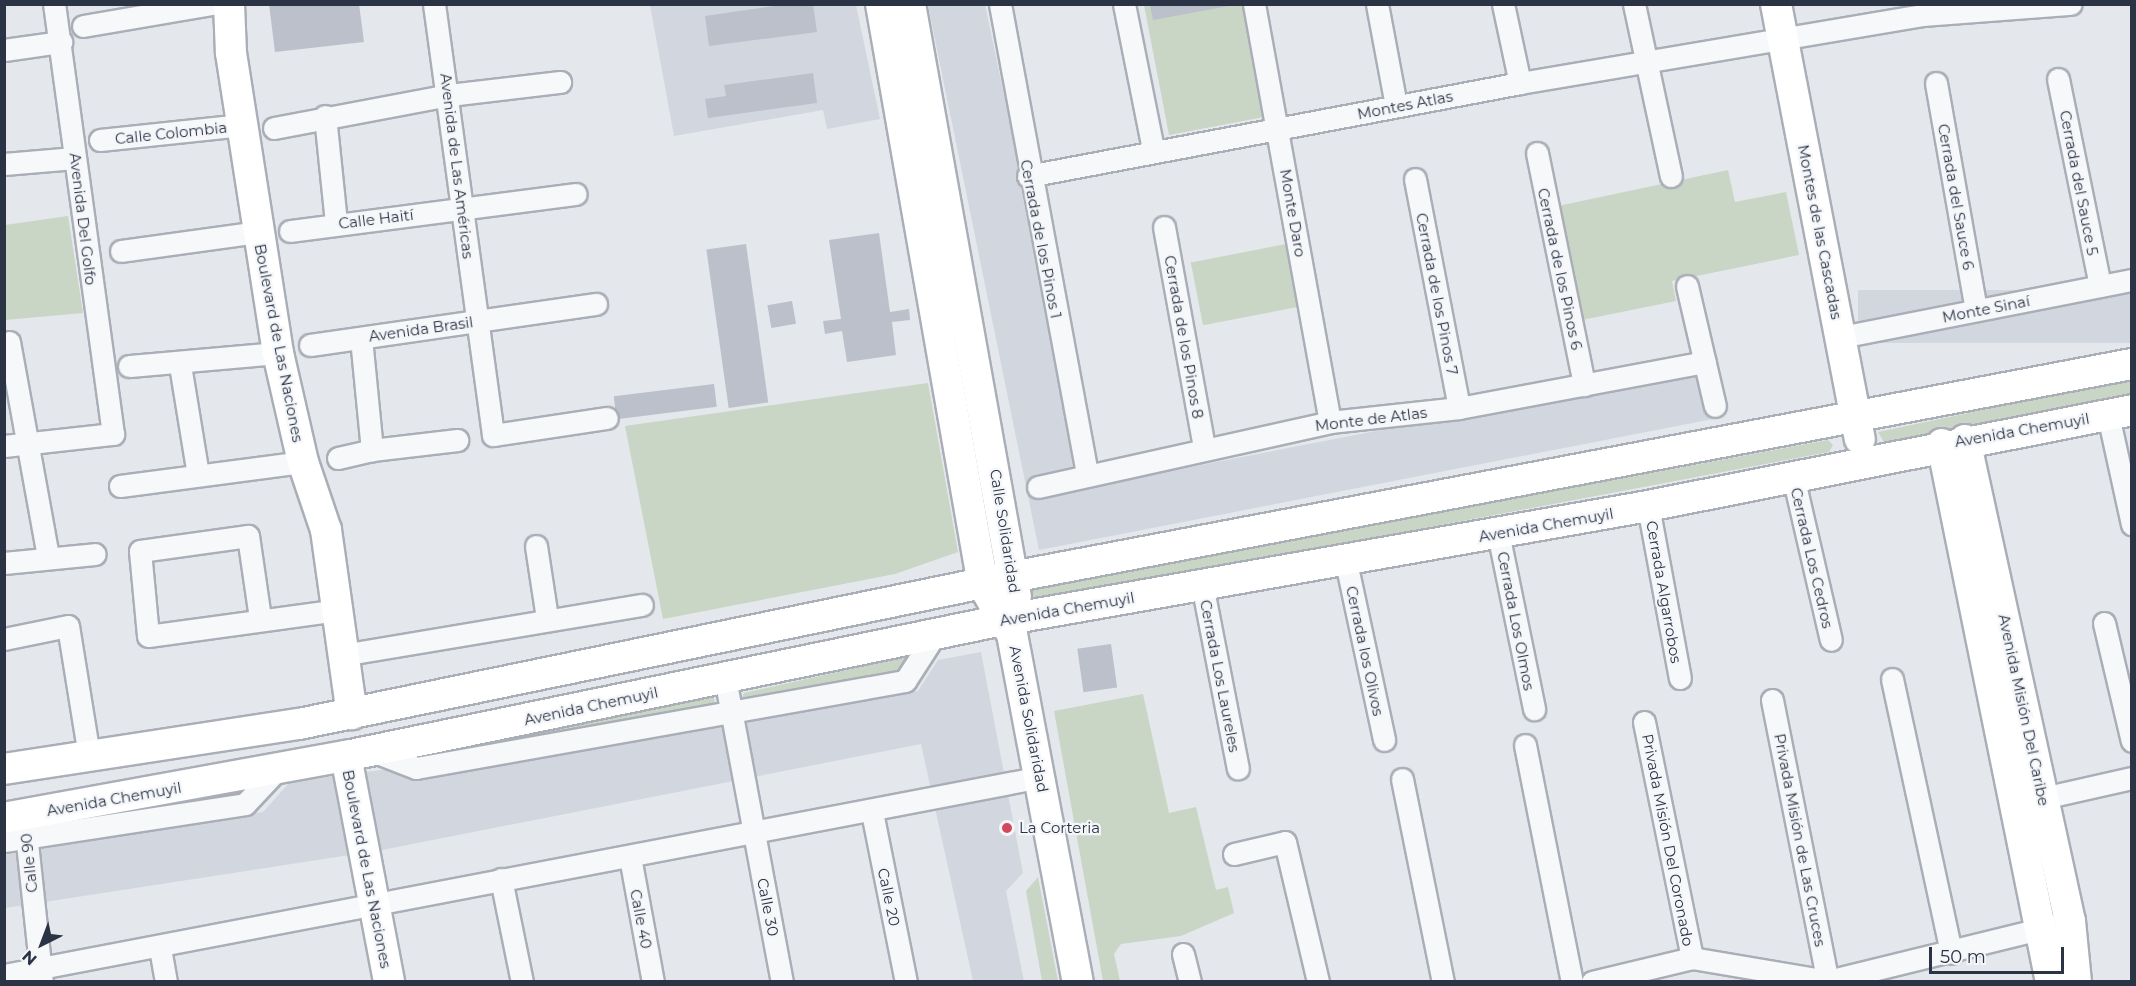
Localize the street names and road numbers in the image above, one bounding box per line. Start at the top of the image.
street label: Avenida de Las Américas [437,72,477,260]
street label: Montes Atlas [1356,87,1454,123]
street label: Cerrada del Sauce 5 [2056,109,2102,257]
street label: Calle Colombia [114,118,228,148]
street label: Cerrada del Sauce 6 [1934,122,1978,272]
street label: Montes de las Cascadas [1794,143,1846,321]
street label: Avenida Del Golfo [66,152,100,286]
street label: Cerrada de los Pinos 1 [1017,158,1065,320]
street label: Monte Daro [1276,168,1310,258]
street label: Cerrada de los Pinos 6 [1534,186,1586,352]
street label: Calle Haití [337,205,415,233]
street label: Cerrada de los Pinos 7 [1412,211,1462,377]
street label: Boulevard de Las Naciones [251,242,307,444]
street label: Cerrada de los Pinos 8 [1161,254,1207,420]
street label: Monte Sinaí [1941,292,2031,326]
street label: Avenida Brasil [368,313,474,345]
street label: Monte de Atlas [1314,403,1428,435]
street label: Avenida Chemuyil [1953,409,2091,451]
street label: Calle Solidaridad [986,468,1024,594]
street label: Cerrada Los Cedros [1787,486,1837,630]
street label: Avenida Chemuyil [1477,504,1615,546]
street label: Cerrada Algarrobos [1643,519,1685,665]
street label: Cerrada Los Olmos [1494,550,1538,692]
street label: Cerrada los Olivos [1342,584,1388,718]
street label: Avenida Chemuyil [998,588,1136,630]
street label: Cerrada Los Laureles [1196,598,1244,754]
street label: Avenida Misión Del Caribe [1995,612,2053,808]
street label: Avenida Solidaridad [1006,644,1052,794]
street label: Avenida Chemuyil [522,683,660,729]
street label: Privada Misión Del Coronado [1639,732,1697,948]
street label: Privada Misión de Las Cruces [1770,732,1830,948]
street label: Boulevard de Las Naciones [339,768,395,970]
street label: Avenida Chemuyil [45,778,183,820]
street label: Calle 90 [17,832,41,894]
street label: Calle 20 [874,866,904,928]
street label: Calle 30 [754,876,782,938]
street label: Calle 40 [626,888,656,950]

